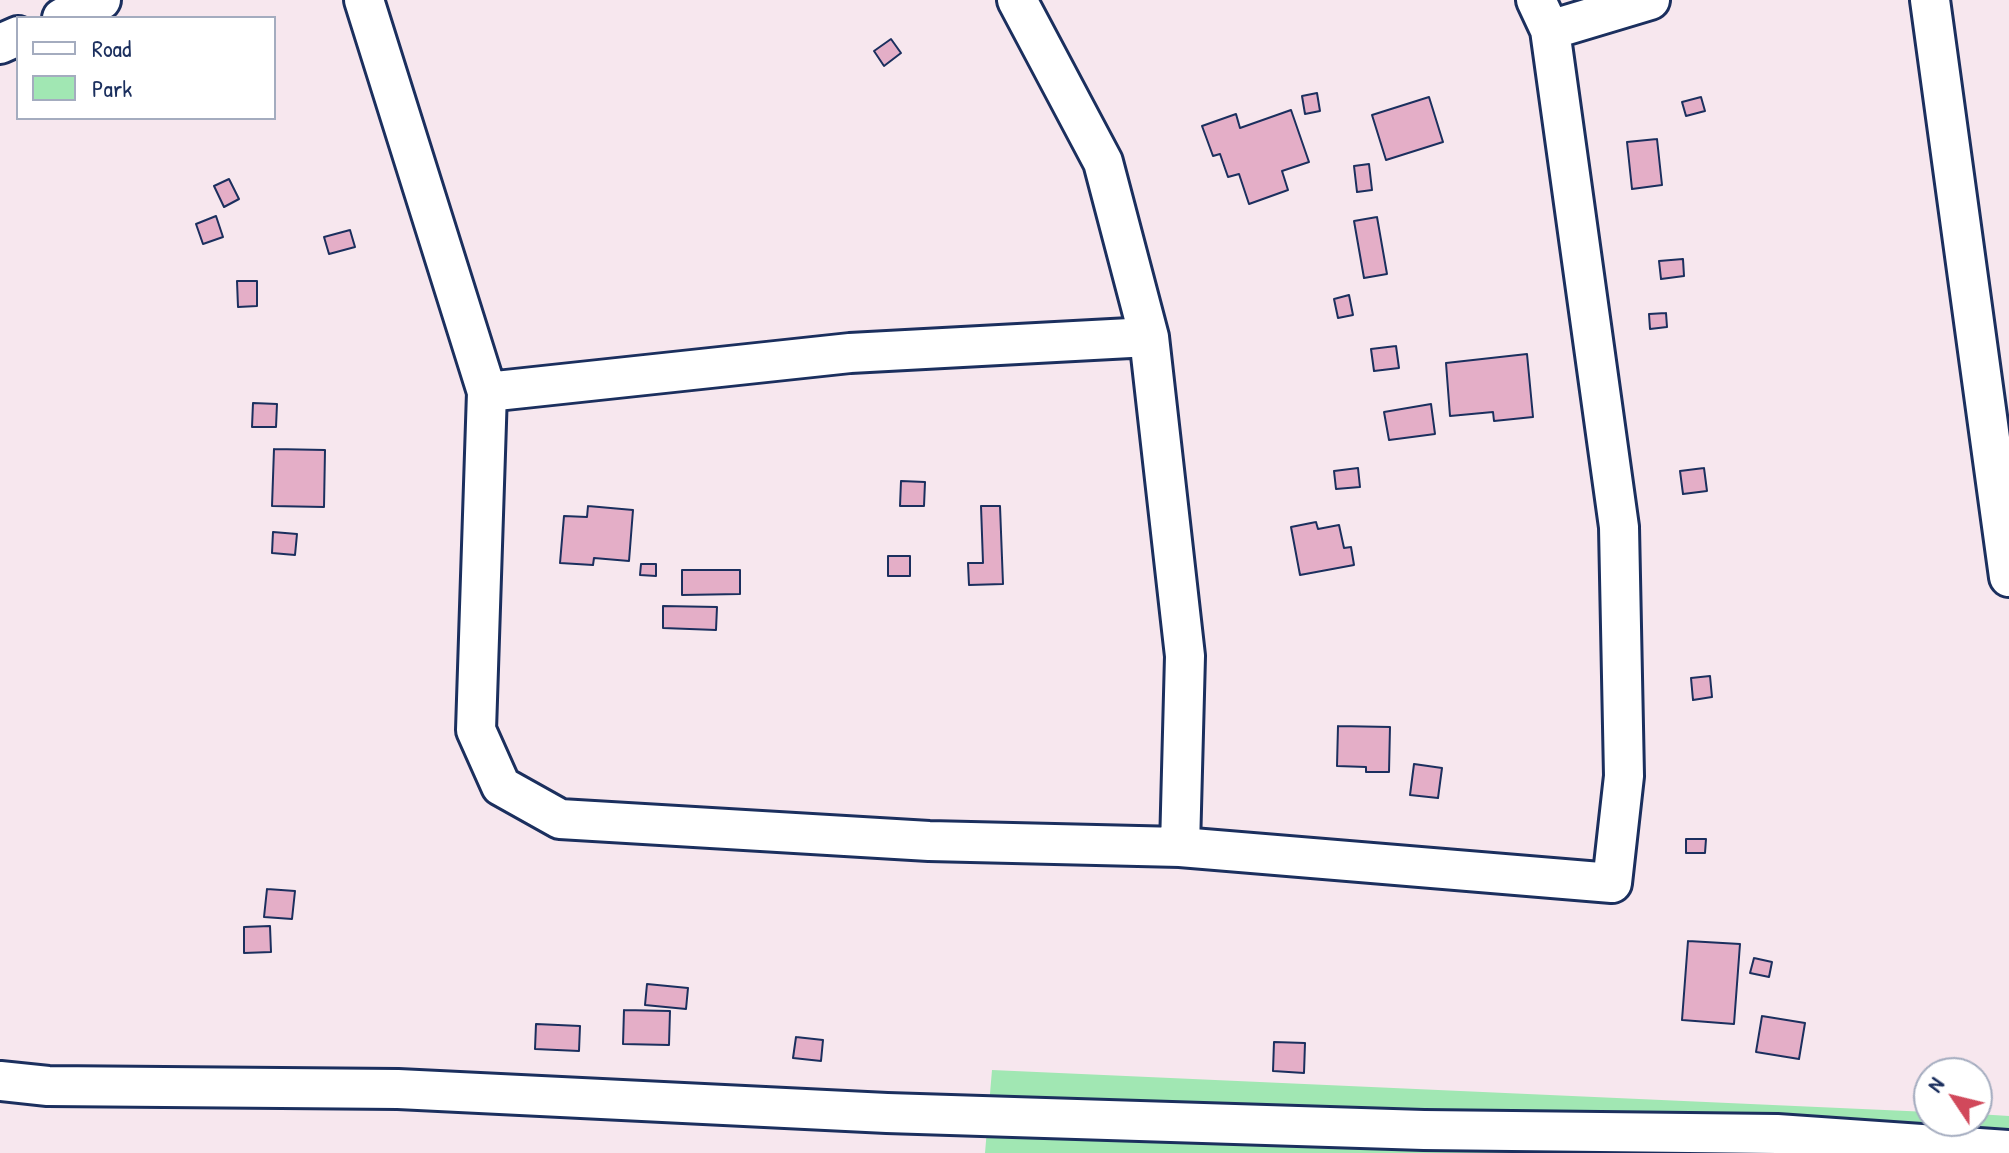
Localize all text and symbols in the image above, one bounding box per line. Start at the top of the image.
legend [16,16,276,120]
text: Road [92,32,131,64]
text: Park [92,72,132,104]
north arrow [1913,1057,1993,1137]
text: N [1919,1071,1951,1098]

